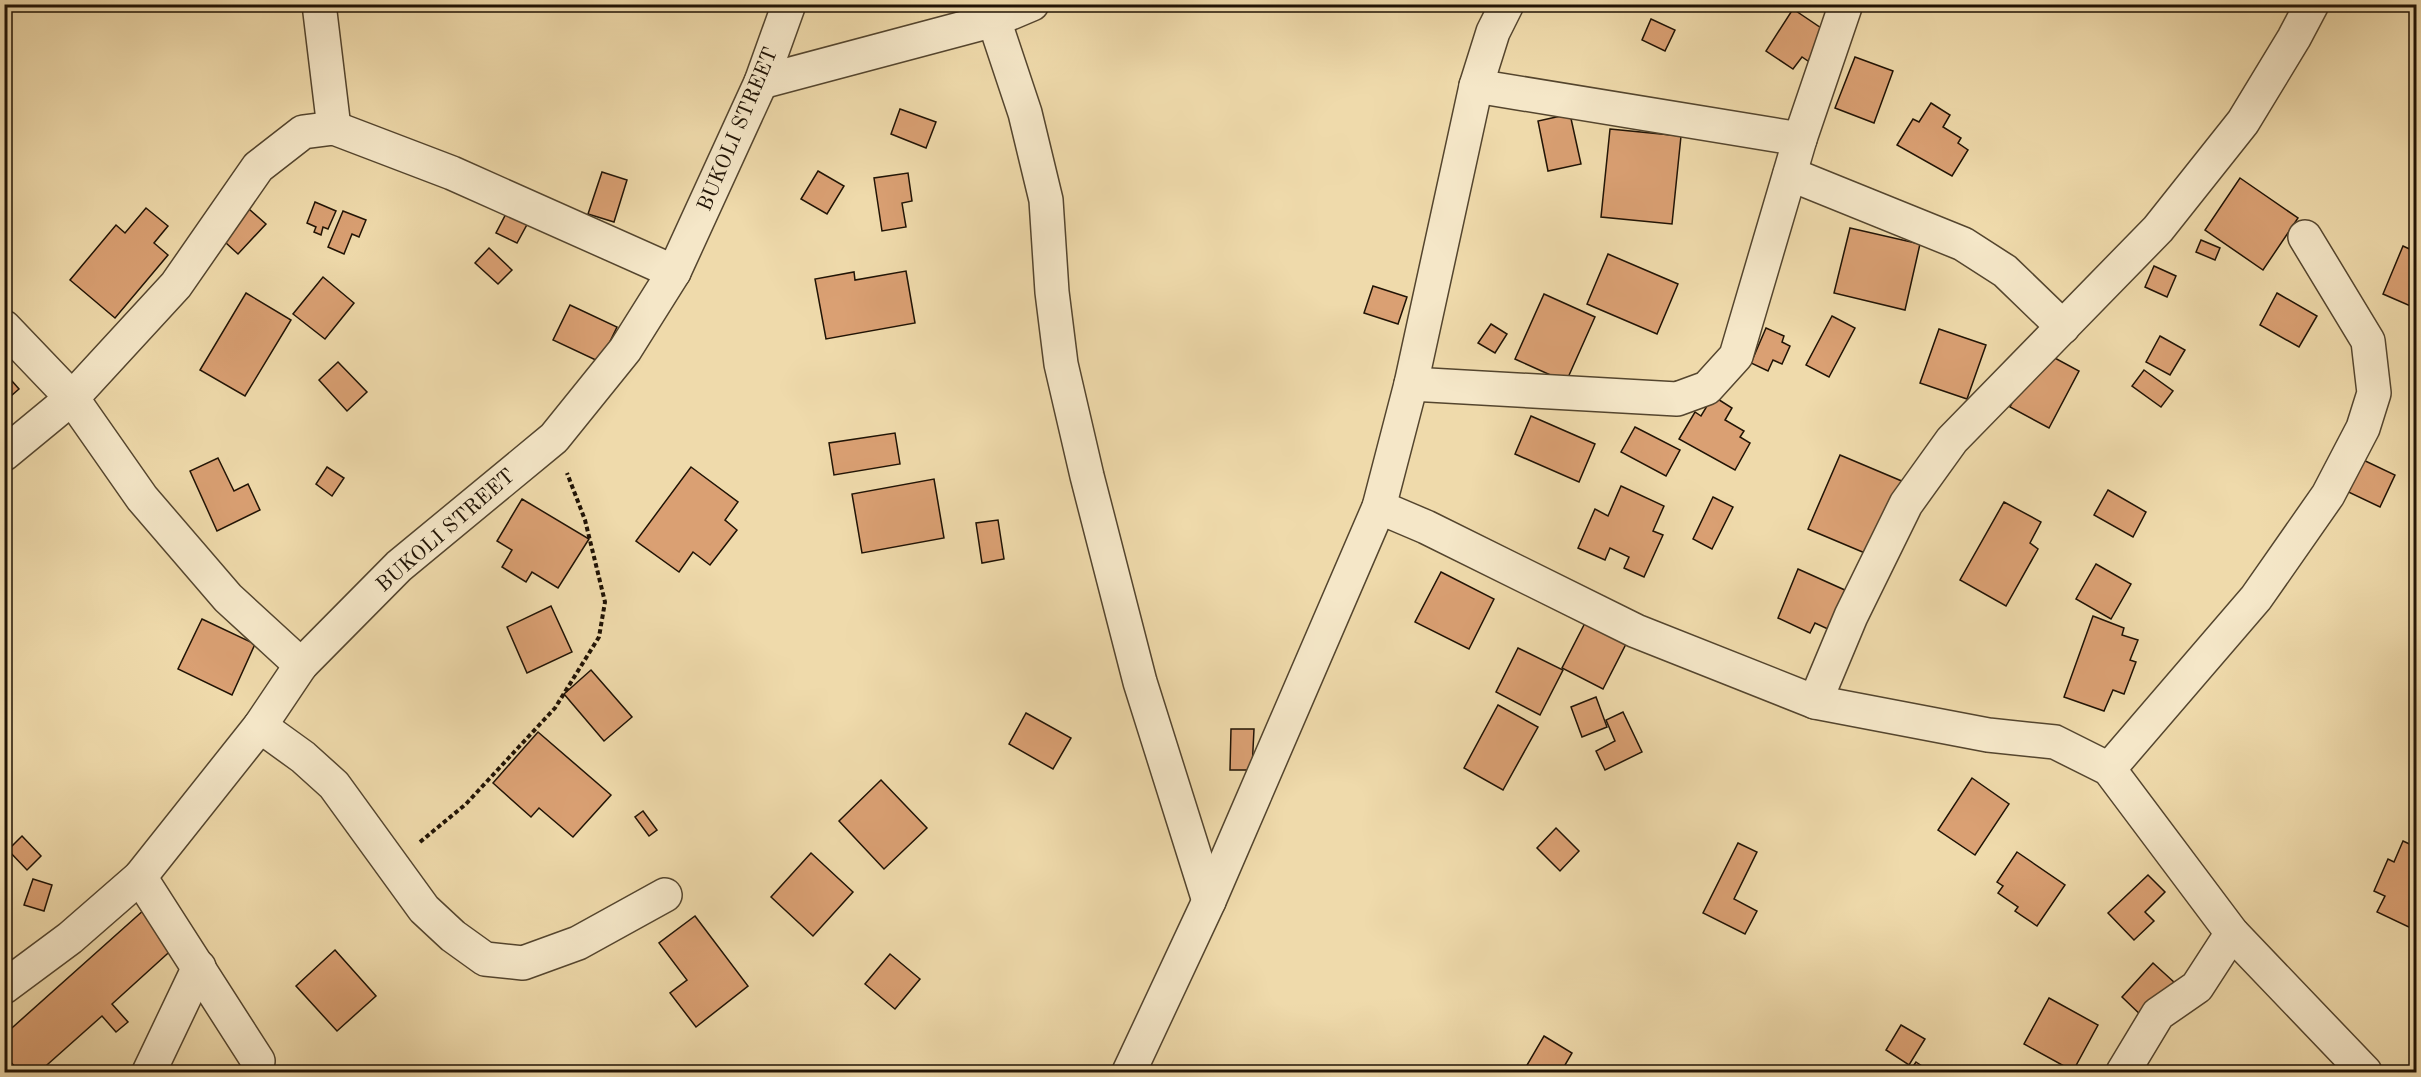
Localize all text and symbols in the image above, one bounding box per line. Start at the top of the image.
street label: BUKOLI STREET [694,45,782,214]
street label: BUKOLI STREET [373,466,519,597]

